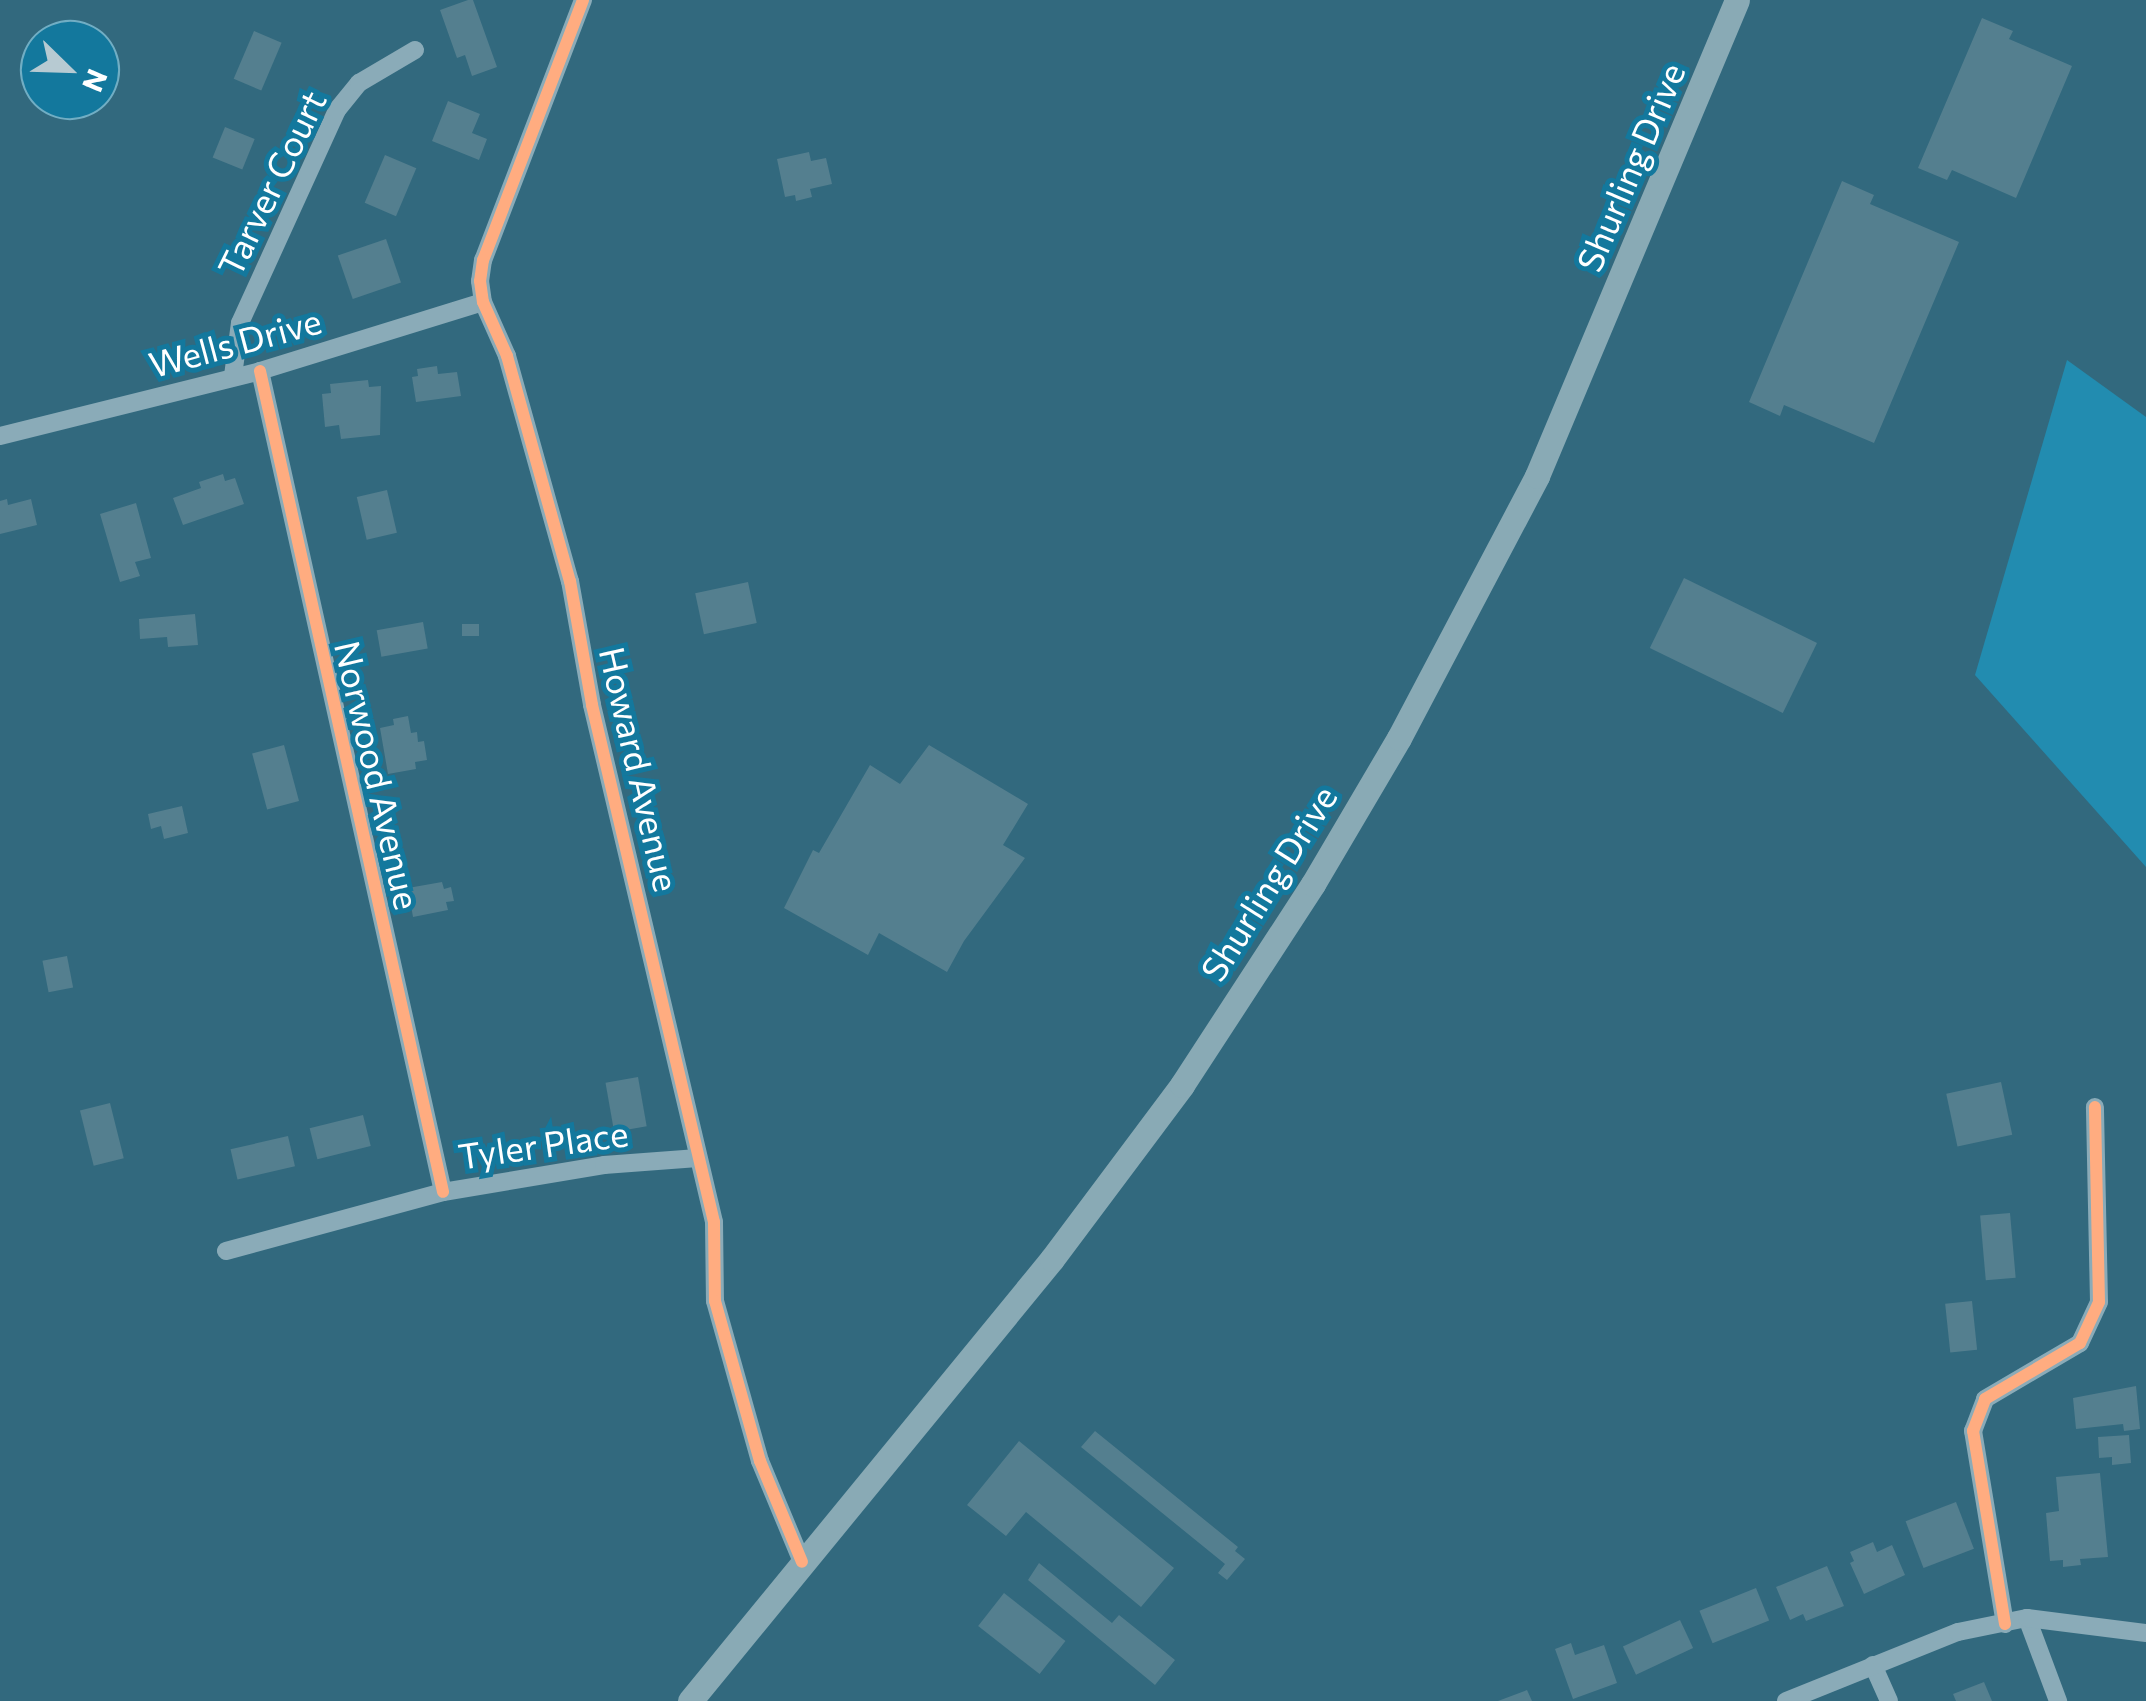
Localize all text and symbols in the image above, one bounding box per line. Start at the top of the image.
north arrow [20,20,120,120]
street label: Shurling Drive [1567,56,1693,278]
text: N [76,65,116,97]
street label: Tarver Court [208,83,334,283]
street label: Wells Drive [144,299,326,385]
street label: Norwood Avenue [327,637,429,913]
street label: Howard Avenue [591,643,689,895]
street label: Shurling Drive [1191,778,1345,988]
street label: Tyler Place [455,1111,631,1177]

